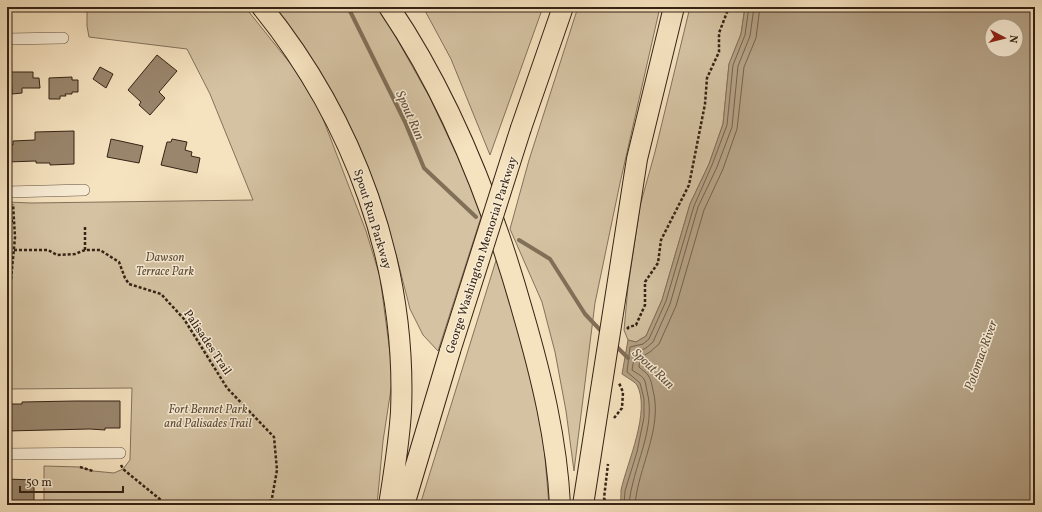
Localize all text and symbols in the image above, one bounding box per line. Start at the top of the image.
north arrow [984,18,1024,58]
text: N [1005,34,1020,44]
water label: Spout Run [390,88,428,144]
street label: George Washington Memorial Parkway [442,154,522,356]
street label: Spout Run Parkway [349,167,395,272]
park label: Dawson Terrace Park [136,250,194,280]
street label: Palisades Trail [179,307,235,379]
water label: Potomac River [961,318,1003,393]
water label: Spout Run [627,345,678,394]
park label: Fort Bennet Park and Palisades Trail [164,402,252,432]
scale bar [20,468,123,494]
text: 50 m [26,475,52,491]

